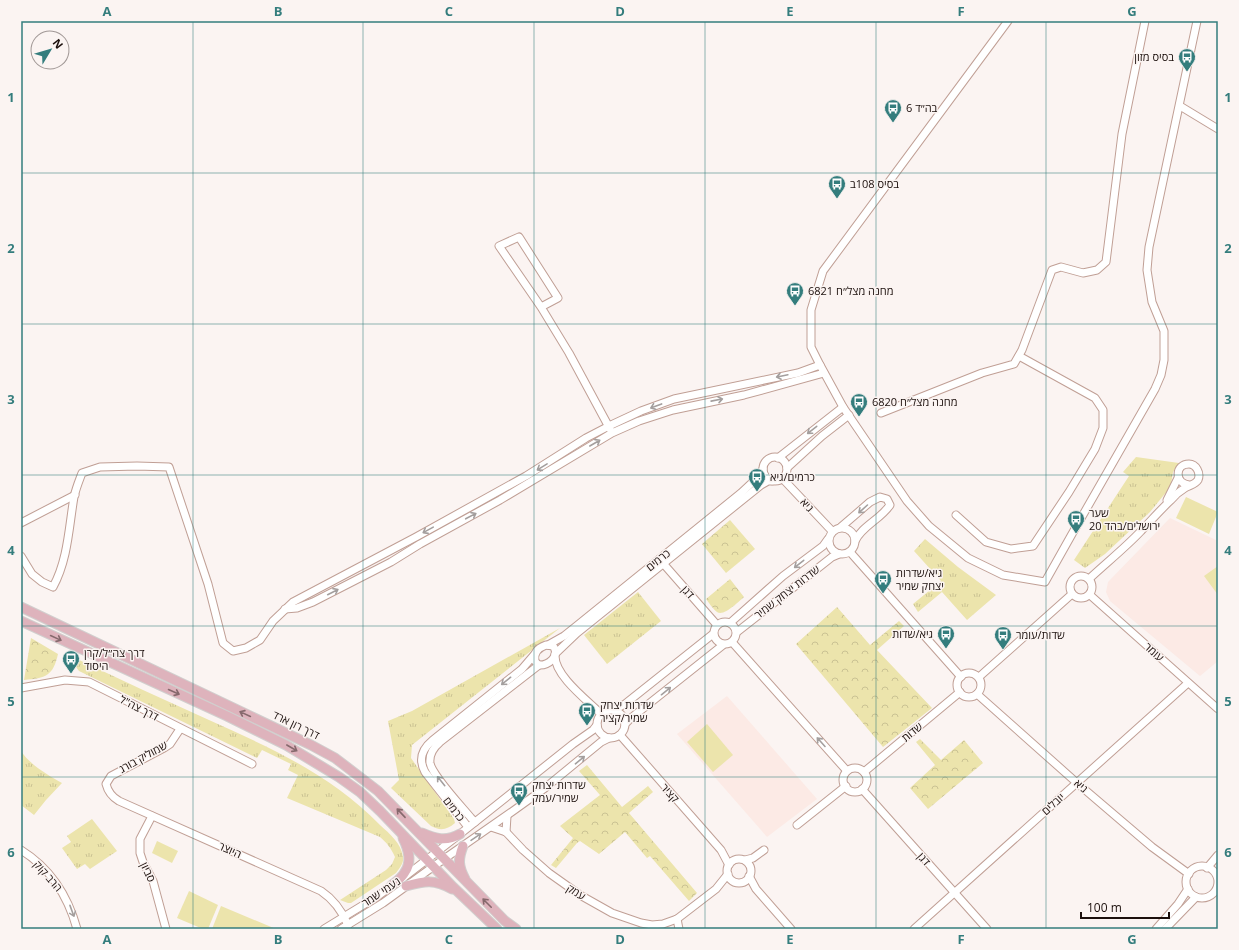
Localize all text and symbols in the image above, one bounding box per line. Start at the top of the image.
text: A [103,2,112,20]
text: B [274,2,283,20]
text: C [445,2,453,20]
text: D [615,2,625,20]
text: E [786,2,794,20]
text: F [957,2,965,20]
text: G [1127,2,1137,20]
north arrow [30,30,70,70]
text: N [50,35,67,52]
bus stop icon: בסיס מזון [1177,47,1197,72]
place label: בסיס מזון [1134,49,1174,64]
text: 1 [7,88,15,106]
text: 1 [1224,88,1232,106]
bus stop icon: בה״ד 6 [883,98,903,123]
place label: בה״ד 6 [906,100,938,115]
bus stop icon: בסיס 108ב [827,174,847,199]
place label: בסיס 108ב [850,176,899,191]
text: 2 [7,239,15,257]
text: 2 [1224,239,1232,257]
bus stop icon: מחנה מצל״ח 6821 [785,281,805,306]
place label: מחנה מצל״ח 6821 [808,283,893,298]
one-way arrow [776,373,789,381]
text: 3 [7,390,15,408]
text: 3 [1224,390,1232,408]
bus stop icon: מחנה מצל״ח 6820 [849,392,869,417]
place label: מחנה מצל״ח 6820 [872,394,957,409]
one-way arrow [710,396,723,404]
one-way arrow [650,402,662,410]
one-way arrow [806,426,817,435]
one-way arrow [589,439,601,447]
one-way arrow [537,463,548,471]
bus stop icon: כרמים/גיא [747,467,767,492]
place label: כרמים/גיא [770,469,815,484]
street label: גיא [797,495,817,515]
one-way arrow [858,504,868,514]
place label: שער ירושלים/בהד 20 [1089,505,1160,533]
bus stop icon: שער ירושלים/בהד 20 [1066,509,1086,534]
one-way arrow [465,512,477,519]
one-way arrow [422,527,434,535]
text: 4 [7,541,15,559]
text: 4 [1224,541,1232,559]
street label: כרמים [642,545,673,574]
one-way arrow [793,560,804,569]
street label: שדרות יצחק שמיר [751,561,823,622]
place label: גיא/שדרות יצחק שמיר [896,565,944,593]
bus stop icon: גיא/שדרות יצחק שמיר [873,569,893,594]
street label: דגן [679,582,699,602]
one-way arrow [326,588,338,595]
bus stop icon: גיא/שדות [936,624,956,649]
bus stop icon: שדות/עומר [993,625,1013,650]
place label: גיא/שדות [892,626,933,641]
place label: שדות/עומר [1016,627,1065,642]
one-way arrow [50,635,62,642]
street label: עומר [1141,639,1168,665]
place label: דרך צה״ל/קרן היסוד [84,645,145,673]
bus stop icon: דרך צה״ל/קרן היסוד [61,649,81,674]
one-way arrow [500,677,511,686]
one-way arrow [661,686,672,695]
one-way arrow [168,689,180,696]
street label: דרך צה"ל [117,691,162,724]
text: 5 [7,692,15,710]
text: 5 [1224,692,1232,710]
place label: שדרות יצחק שמיר/קציר [600,697,654,725]
bus stop icon: שדרות יצחק שמיר/קציר [577,701,597,726]
street label: דרך רון ארד [270,707,323,743]
one-way arrow [240,710,252,717]
street label: שדות [898,718,926,745]
street label: שמוליק בורג [116,737,170,776]
one-way arrow [817,737,826,747]
one-way arrow [285,745,297,753]
one-way arrow [575,755,585,764]
one-way arrow [437,776,446,787]
street label: גיא [1071,776,1091,796]
place label: שדרות יצחק שמיר/עמק [532,777,586,805]
street label: קציר [658,780,683,806]
bus stop icon: שדרות יצחק שמיר/עמק [509,781,529,806]
street label: יובלים [1038,789,1067,818]
street label: כרמים [440,793,469,824]
one-way arrow [396,808,406,818]
one-way arrow [470,833,481,841]
street label: היוצר [216,838,244,861]
text: 6 [7,843,15,861]
text: 6 [1224,843,1232,861]
street label: דגן [915,849,935,869]
street label: הרב קוק [31,857,66,895]
street label: סביון [137,859,160,884]
street label: נעמי שמר [358,873,403,910]
street label: עמק [564,880,589,903]
scale bar [1081,894,1169,920]
one-way arrow [482,898,492,908]
text: 100 m [1087,899,1122,916]
one-way arrow [68,905,76,917]
text: A [103,930,112,948]
text: B [274,930,283,948]
text: C [445,930,453,948]
text: D [615,930,625,948]
text: E [786,930,794,948]
text: F [957,930,965,948]
text: G [1127,930,1137,948]

